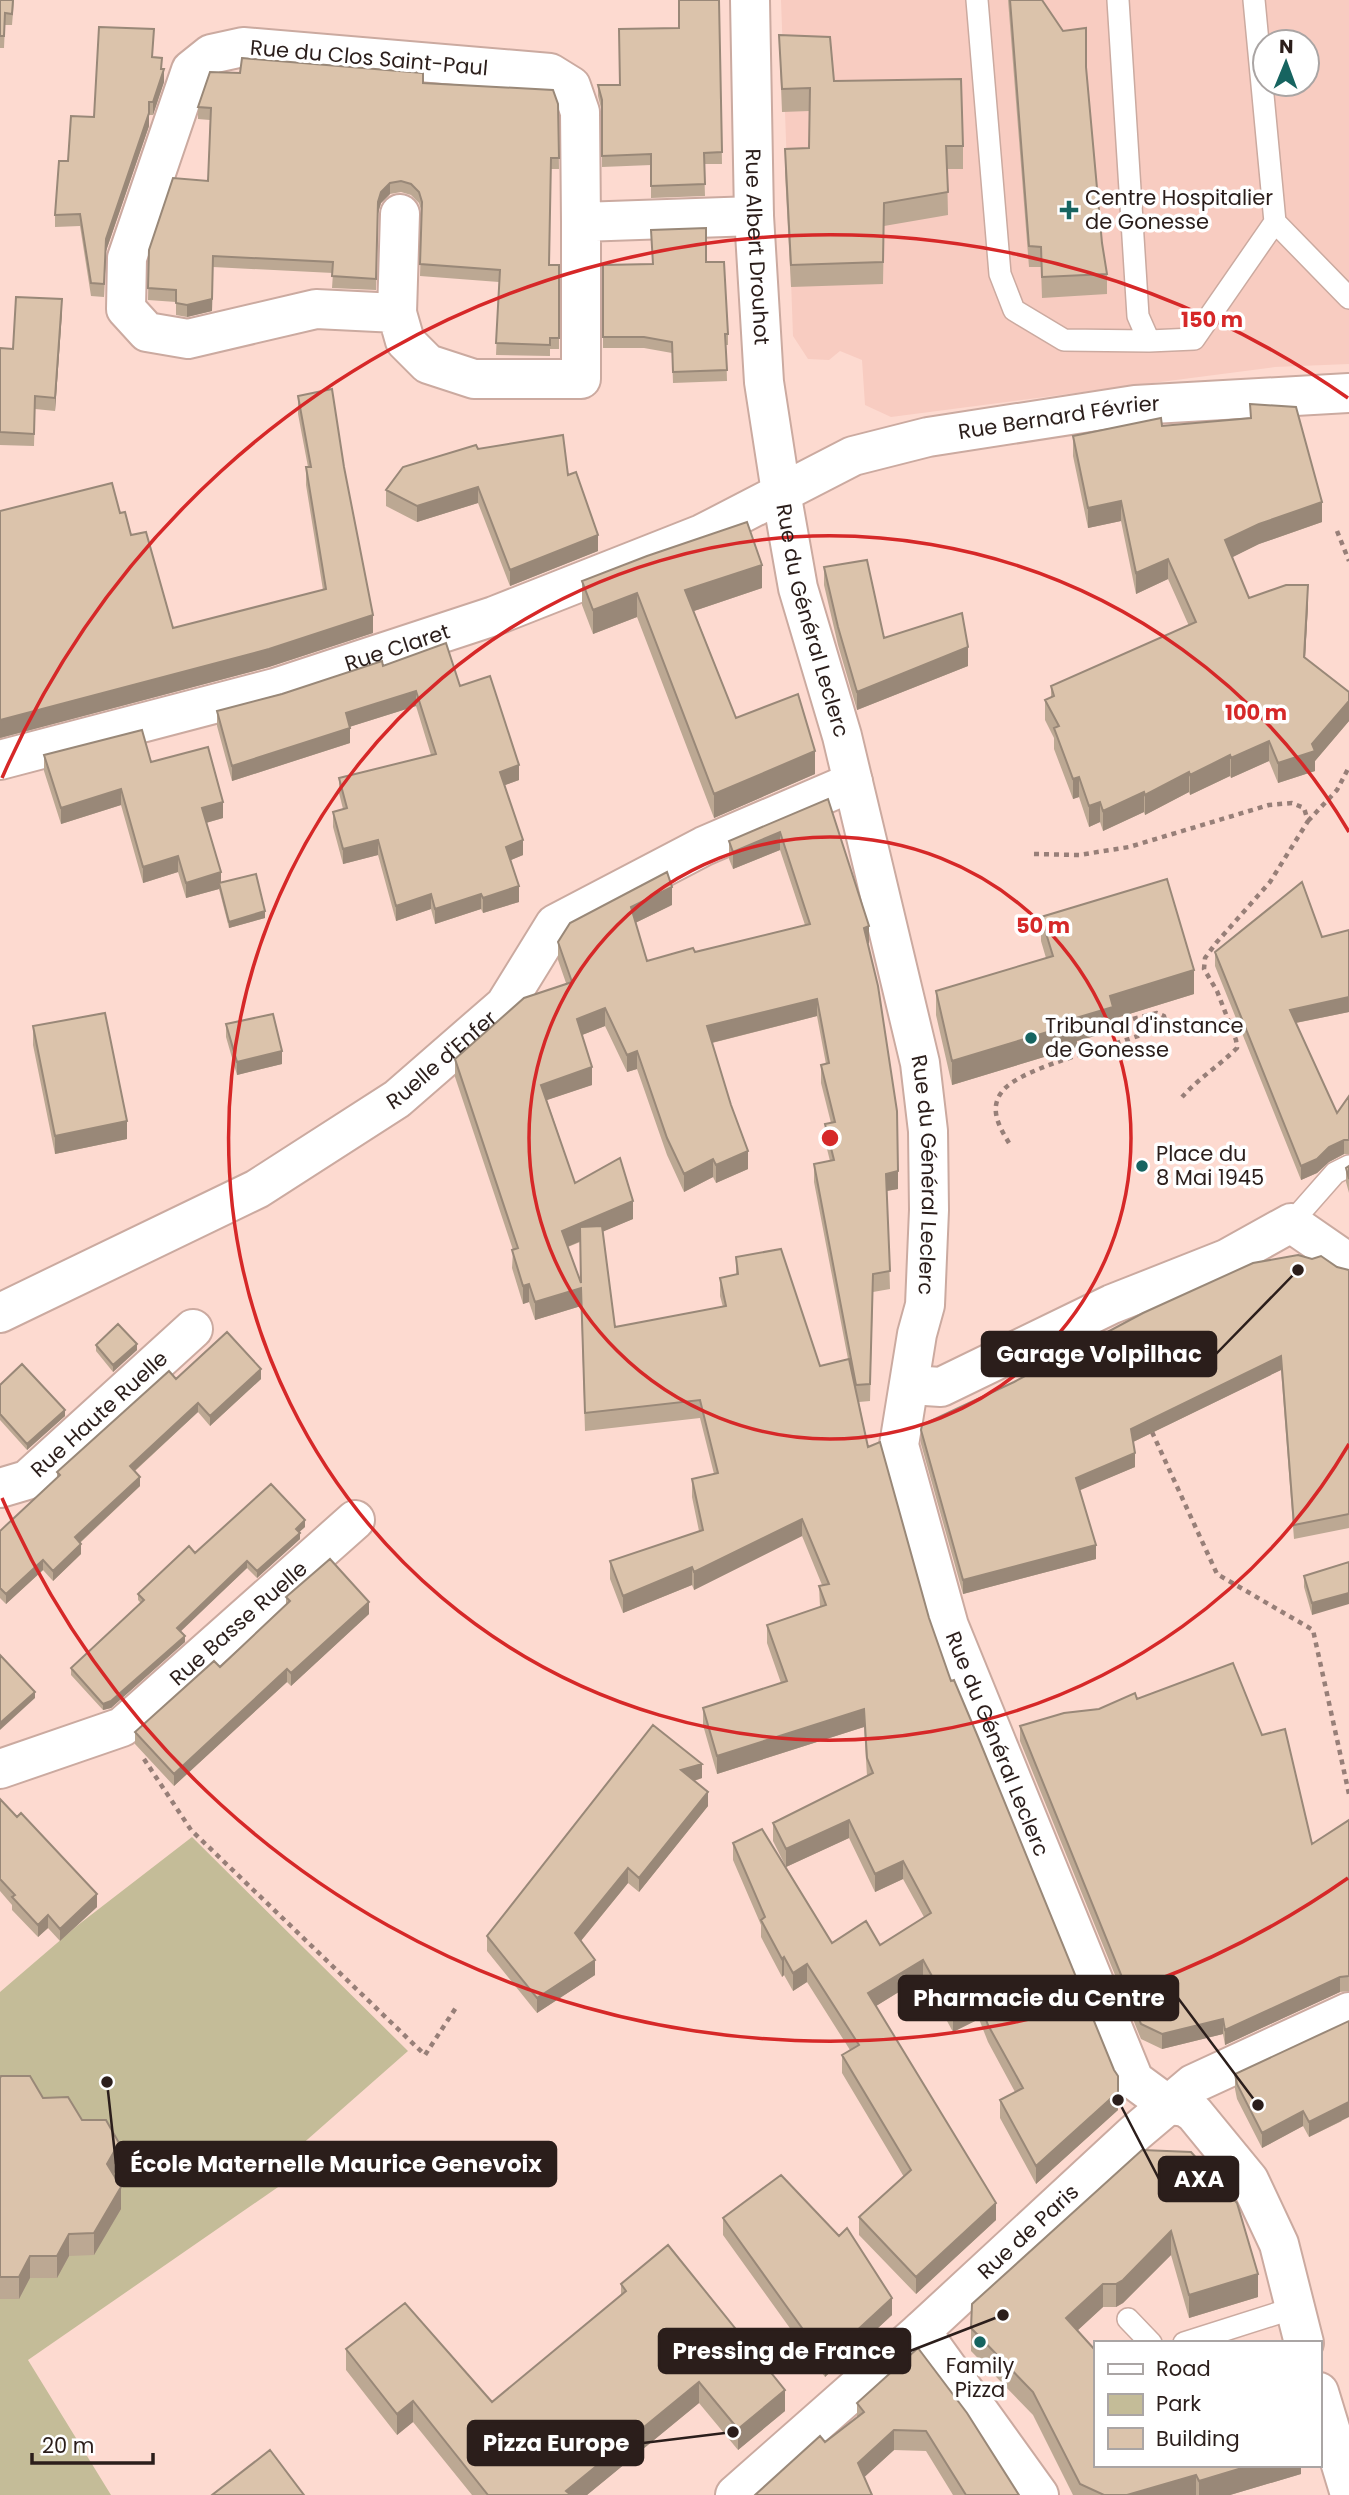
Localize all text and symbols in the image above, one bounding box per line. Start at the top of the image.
north arrow [1251,28,1321,98]
street label: Rue du Clos Saint-Paul [249,33,489,82]
text: N [1279,33,1294,60]
street label: Rue Albert Drouhot [739,148,777,346]
place label: Centre Hospitalier de Gonesse [1085,183,1273,236]
marker: Centre Hospitalier de Gonesse [1059,200,1079,220]
text: 150 m [1181,305,1243,334]
street label: Rue Bernard Février [956,389,1160,446]
street label: Rue du Général Leclerc [769,501,857,741]
street label: Rue Claret [341,617,453,678]
text: 100 m [1225,698,1287,727]
text: 50 m [1016,911,1070,940]
street label: Ruelle d'Enfer [381,1003,503,1116]
place label: Tribunal d'instance de Gonesse [1045,1011,1244,1064]
marker: Tribunal d'instance de Gonesse [1023,1030,1039,1046]
street label: Rue du Général Leclerc [905,1052,944,1296]
centre of rings [818,1126,842,1150]
place label: Place du 8 Mai 1945 [1156,1139,1264,1192]
marker: Place du 8 Mai 1945 [1134,1158,1150,1174]
callout: Garage Volpilhac [982,1332,1216,1376]
text: Garage Volpilhac [996,1338,1202,1370]
street label: Rue Haute Ruelle [24,1344,174,1484]
street label: Rue Basse Ruelle [163,1554,313,1692]
street label: Rue du Général Leclerc [939,1627,1056,1861]
callout: Pharmacie du Centre [899,1976,1178,2020]
text: Pharmacie du Centre [913,1982,1165,2014]
callout: École Maternelle Maurice Genevoix [116,2142,556,2186]
text: École Maternelle Maurice Genevoix [130,2148,542,2180]
callout: AXA [1159,2157,1238,2201]
text: AXA [1174,2163,1224,2195]
street label: Rue de Paris [971,2177,1085,2286]
callout: Pressing de France [659,2329,910,2373]
marker: Family Pizza [972,2334,988,2350]
text: Pressing de France [672,2335,896,2367]
legend [1094,2341,1321,2467]
place label: Family Pizza [946,2351,1014,2404]
text: Road [1156,2354,1211,2383]
text: Park [1156,2389,1201,2418]
callout: Pizza Europe [468,2421,643,2465]
scale bar [32,2422,152,2466]
text: Building [1156,2424,1240,2453]
text: Pizza Europe [483,2427,629,2459]
text: 20 m [42,2431,95,2460]

